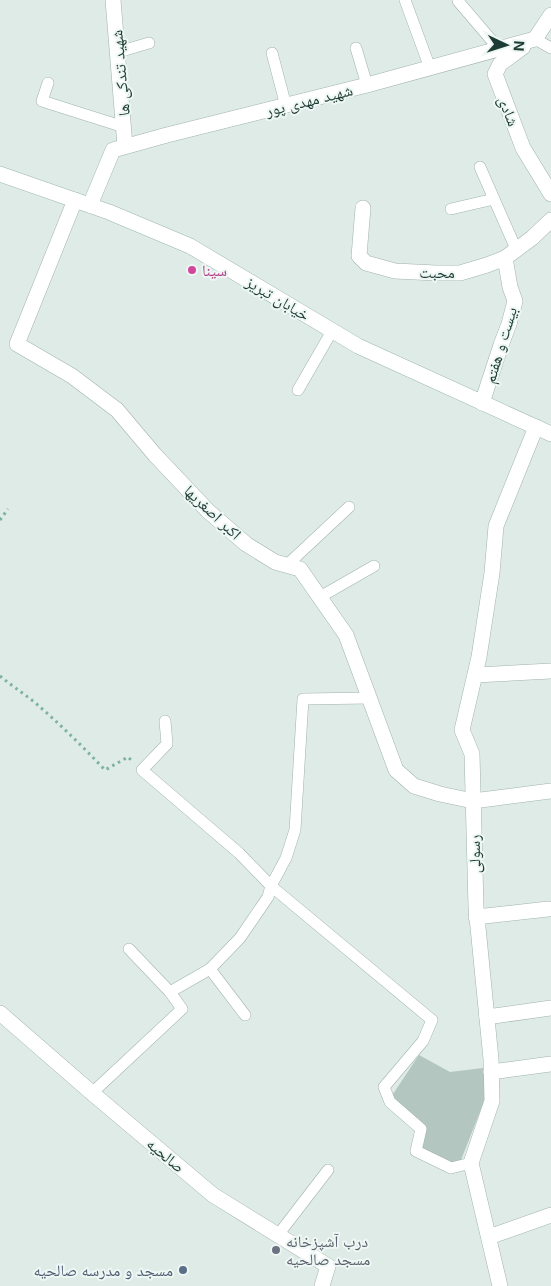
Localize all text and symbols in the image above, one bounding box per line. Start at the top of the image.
north arrow [481,20,531,70]
street label: شهید تندکی ها [106,29,135,117]
text: N [511,40,528,52]
street label: شهید مهدی پور [262,80,355,122]
street label: شادی [493,93,524,129]
place label: سینا [202,260,227,280]
street label: محبت [419,262,455,282]
marker: سینا [186,264,198,276]
street label: خیابان تبریز [241,271,314,326]
street label: بیست و هفتم [479,304,522,386]
street label: اکبر اصغریها [180,480,246,544]
street label: رسولی [464,835,485,873]
street label: صالحیه [143,1133,189,1177]
place label: درب آشپزخانه مسجد صالحيه [286,1231,370,1269]
marker: درب آشپزخانه مسجد صالحيه [270,1244,282,1256]
place label: مسجد و مدرسه صالحیه [33,1260,173,1280]
marker: مسجد و مدرسه صالحیه [177,1264,189,1276]

